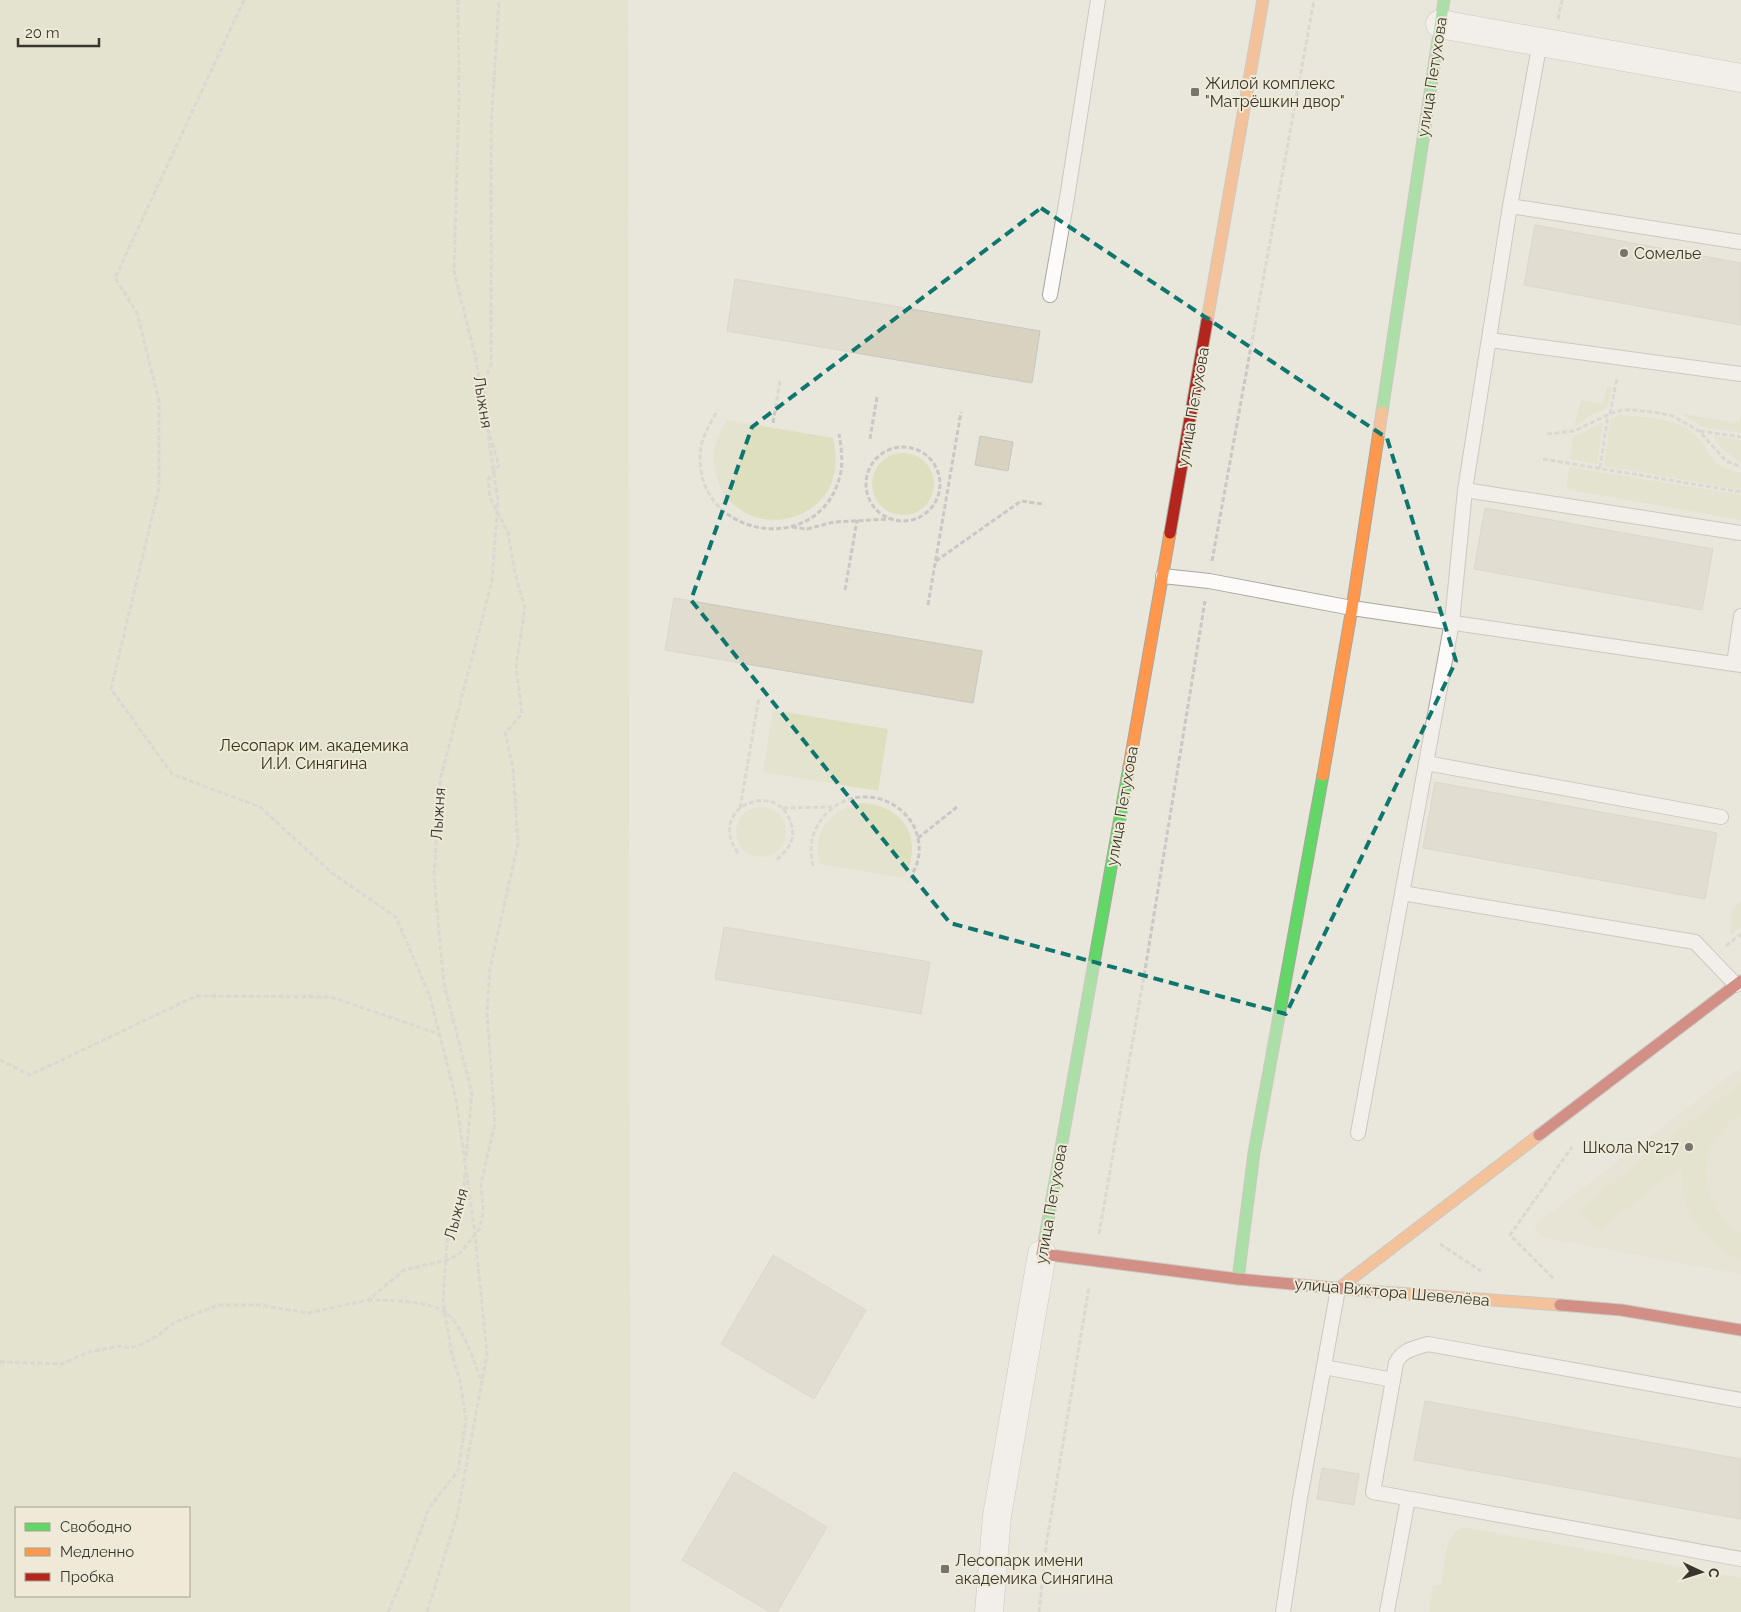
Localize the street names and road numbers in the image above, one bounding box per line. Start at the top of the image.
street label: улица Петухова [1413,16,1451,138]
street label: улица Петухова [1173,346,1213,468]
street label: Лыжня [469,374,497,430]
street label: улица Петухова [1102,745,1142,867]
street label: Лыжня [427,787,449,841]
street label: улица Петухова [1031,1143,1071,1265]
street label: Лыжня [440,1186,472,1242]
street label: улица Виктора Шевелёва [1294,1274,1490,1310]

